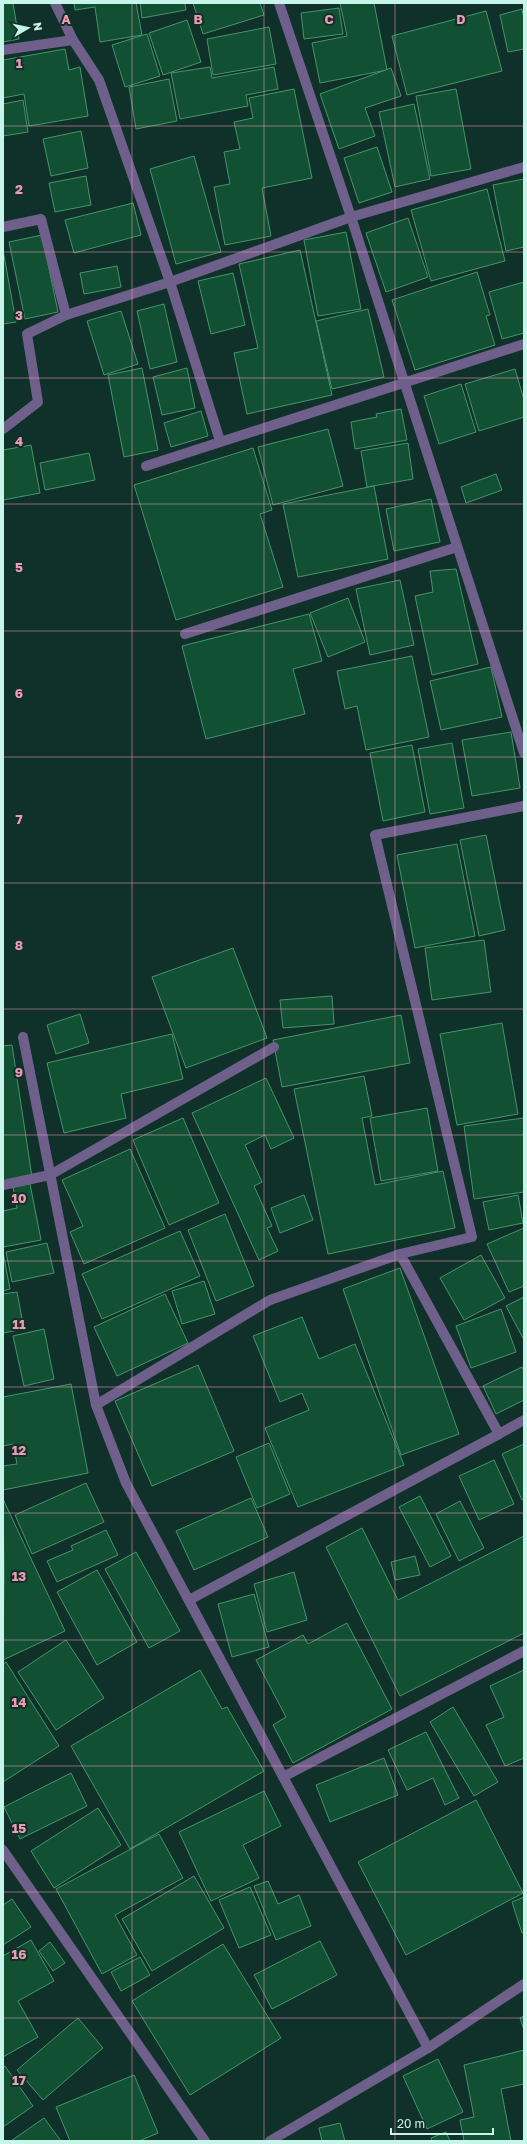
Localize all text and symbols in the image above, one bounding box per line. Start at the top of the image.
north arrow [8,8,48,48]
text: A [61,11,71,27]
text: B [193,11,203,27]
text: C [324,11,334,27]
text: D [456,11,466,27]
text: N [31,21,45,32]
text: 1 [16,55,23,71]
text: 2 [15,181,23,197]
text: 3 [15,307,23,323]
text: 4 [15,433,23,449]
text: 5 [15,559,23,575]
text: 6 [15,685,23,701]
text: 7 [15,811,23,827]
text: 8 [15,937,23,953]
text: 9 [15,1064,23,1080]
text: 10 [11,1190,27,1206]
text: 11 [12,1316,26,1332]
text: 12 [12,1442,26,1458]
text: 13 [12,1568,26,1584]
text: 14 [12,1694,26,1710]
text: 15 [12,1820,26,1836]
text: 16 [12,1946,26,1962]
text: 17 [12,2072,26,2088]
scale bar [391,2110,493,2136]
text: 20 m [397,2116,425,2131]

